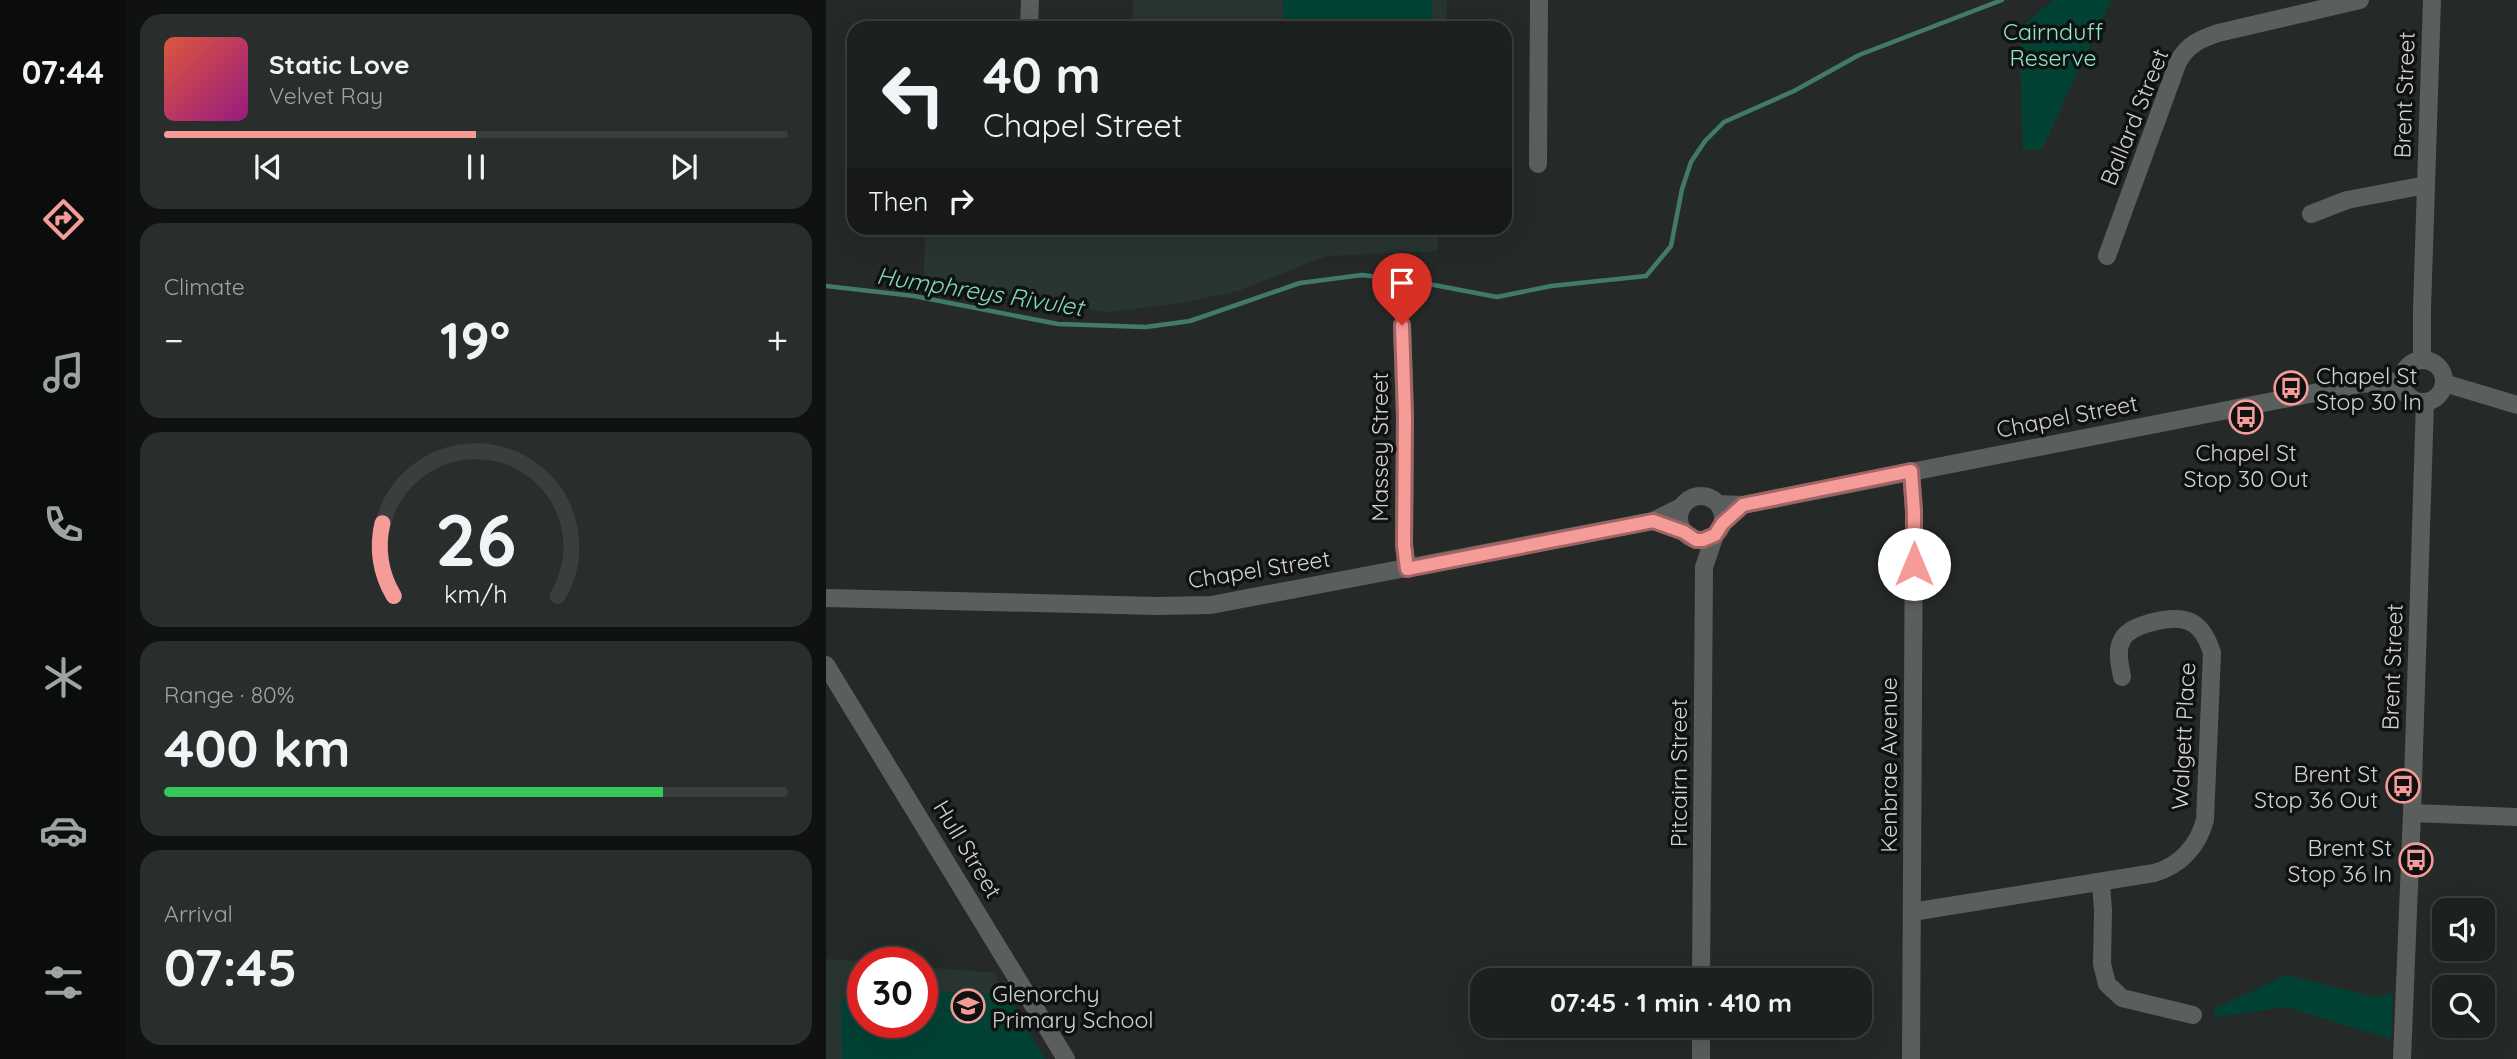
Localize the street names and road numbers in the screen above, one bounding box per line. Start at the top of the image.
street label: Brent Street [2387,31,2421,159]
street label: Ballard Street [2093,44,2175,190]
street label: Massey Street [1365,372,1394,522]
street label: Chapel Street [1994,388,2140,444]
street label: Chapel Street [1186,543,1332,595]
street label: Brent Street [2375,603,2409,731]
street label: Walgett Place [2165,662,2201,810]
street label: Kenbrae Avenue [1874,677,1903,853]
street label: Pitcairn Street [1664,699,1693,847]
street label: Hull Street [927,795,1009,904]

